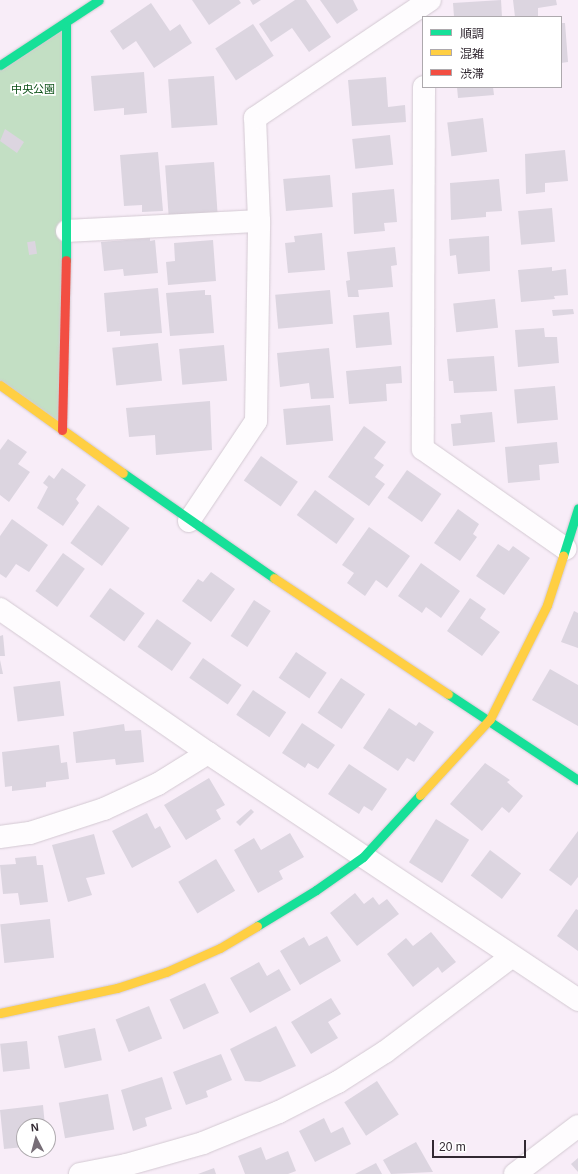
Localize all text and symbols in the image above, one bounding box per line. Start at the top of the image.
legend [422,16,562,88]
text: 順調 [460,27,484,41]
text: 混雑 [460,47,484,61]
text: 渋滞 [460,67,484,81]
park label: 中央公園 [11,82,55,96]
north arrow [16,1118,56,1158]
text: N [30,1121,39,1133]
scale bar [434,1132,528,1158]
text: 20 m [439,1140,466,1154]

